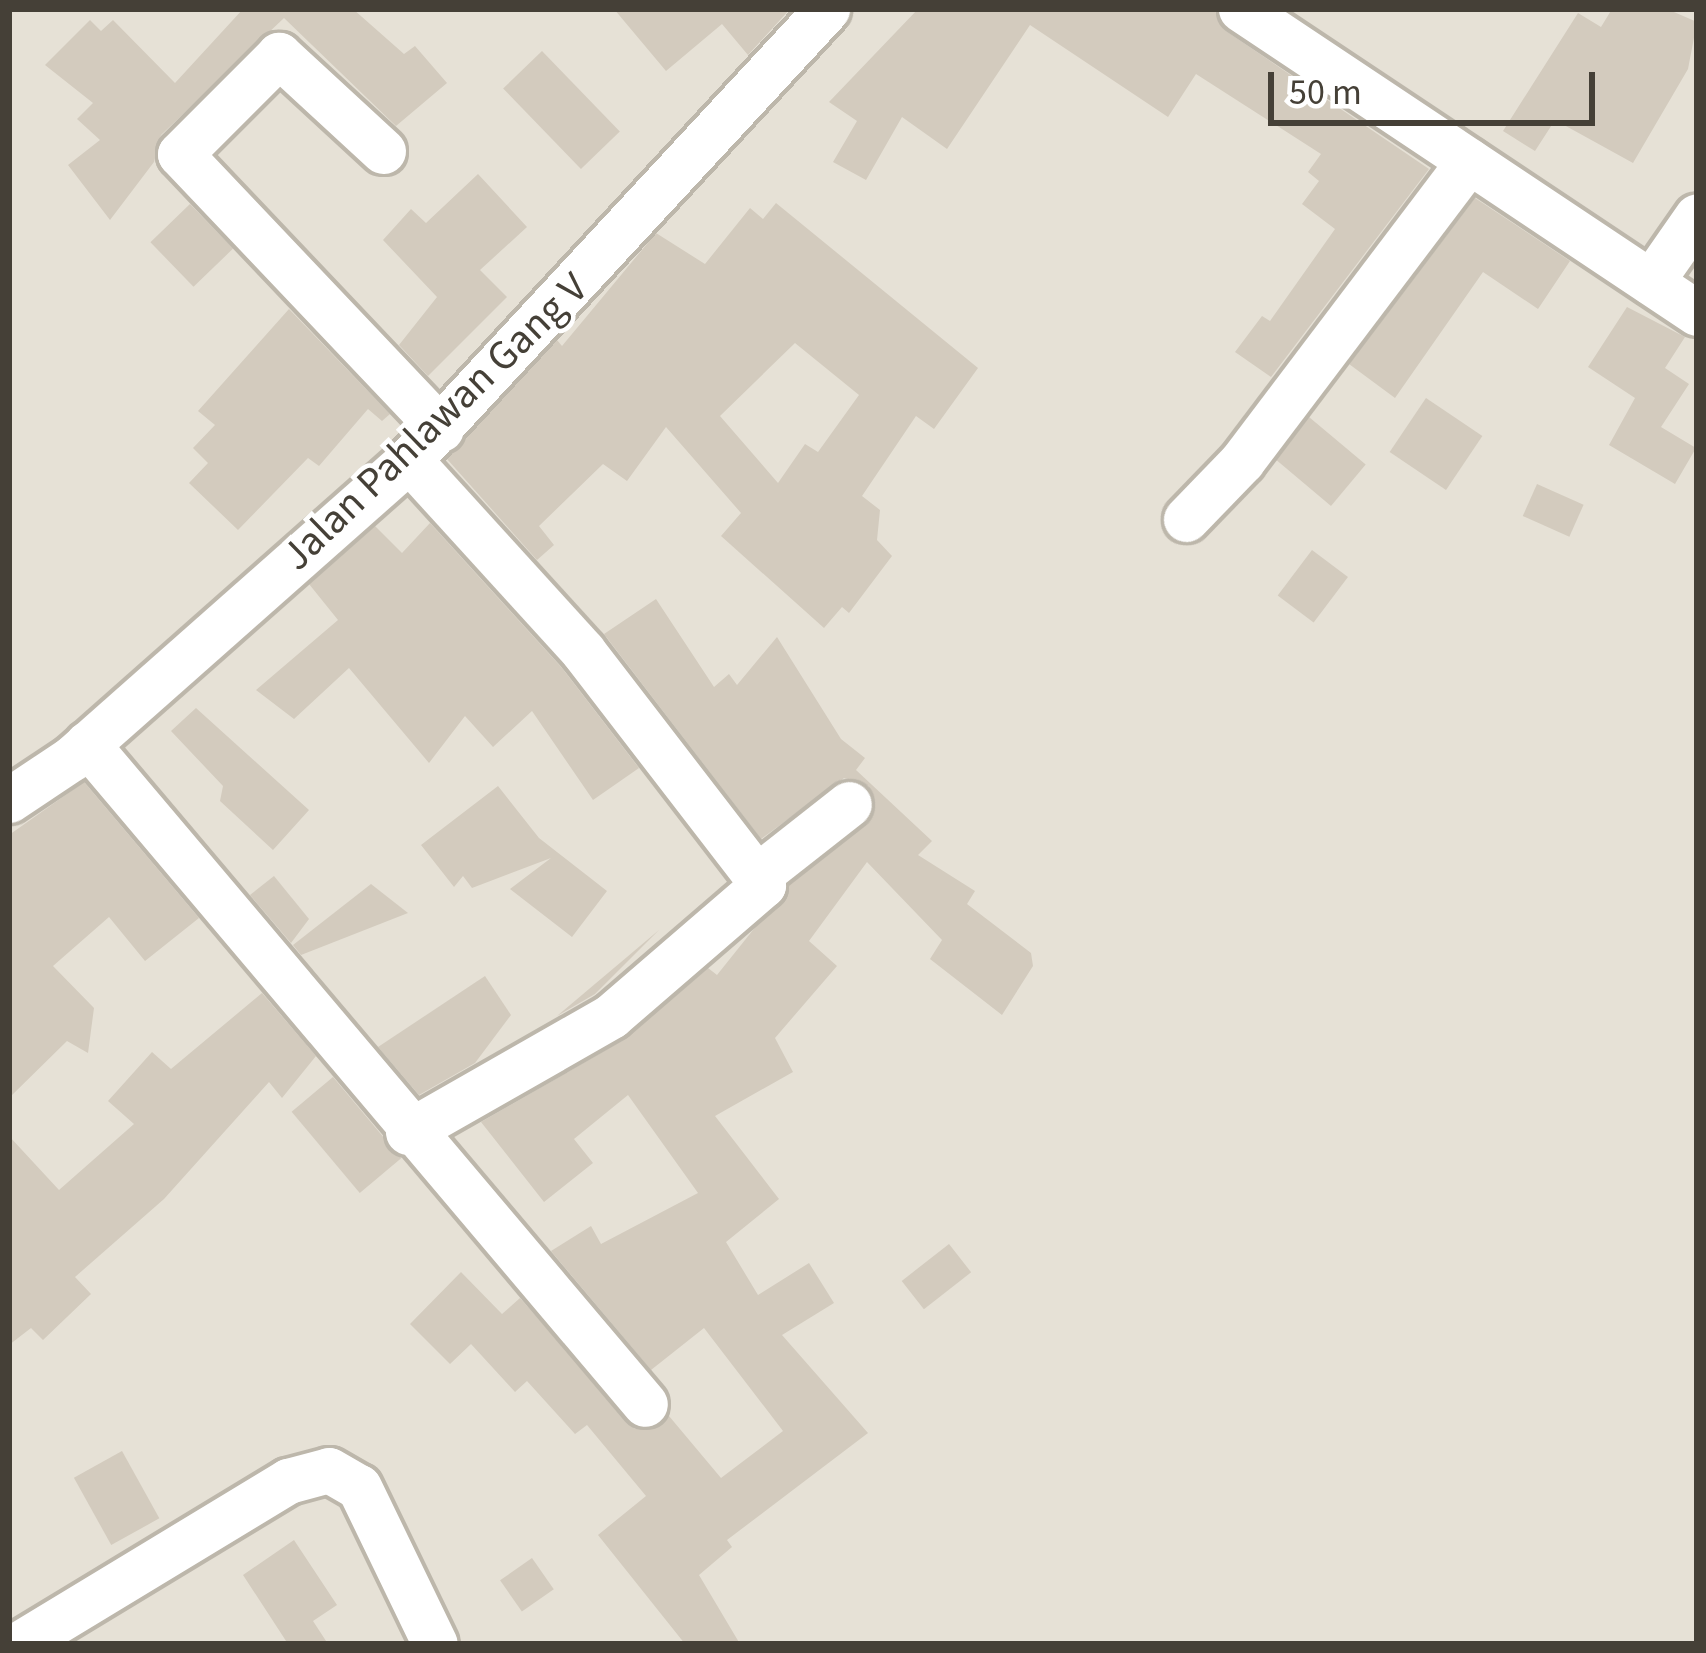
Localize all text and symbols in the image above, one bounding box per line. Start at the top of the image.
scale bar [1274,48,1601,122]
text: 50 m [1289,67,1362,118]
street label: Jalan Pahlawan Gang V [271,263,599,581]

